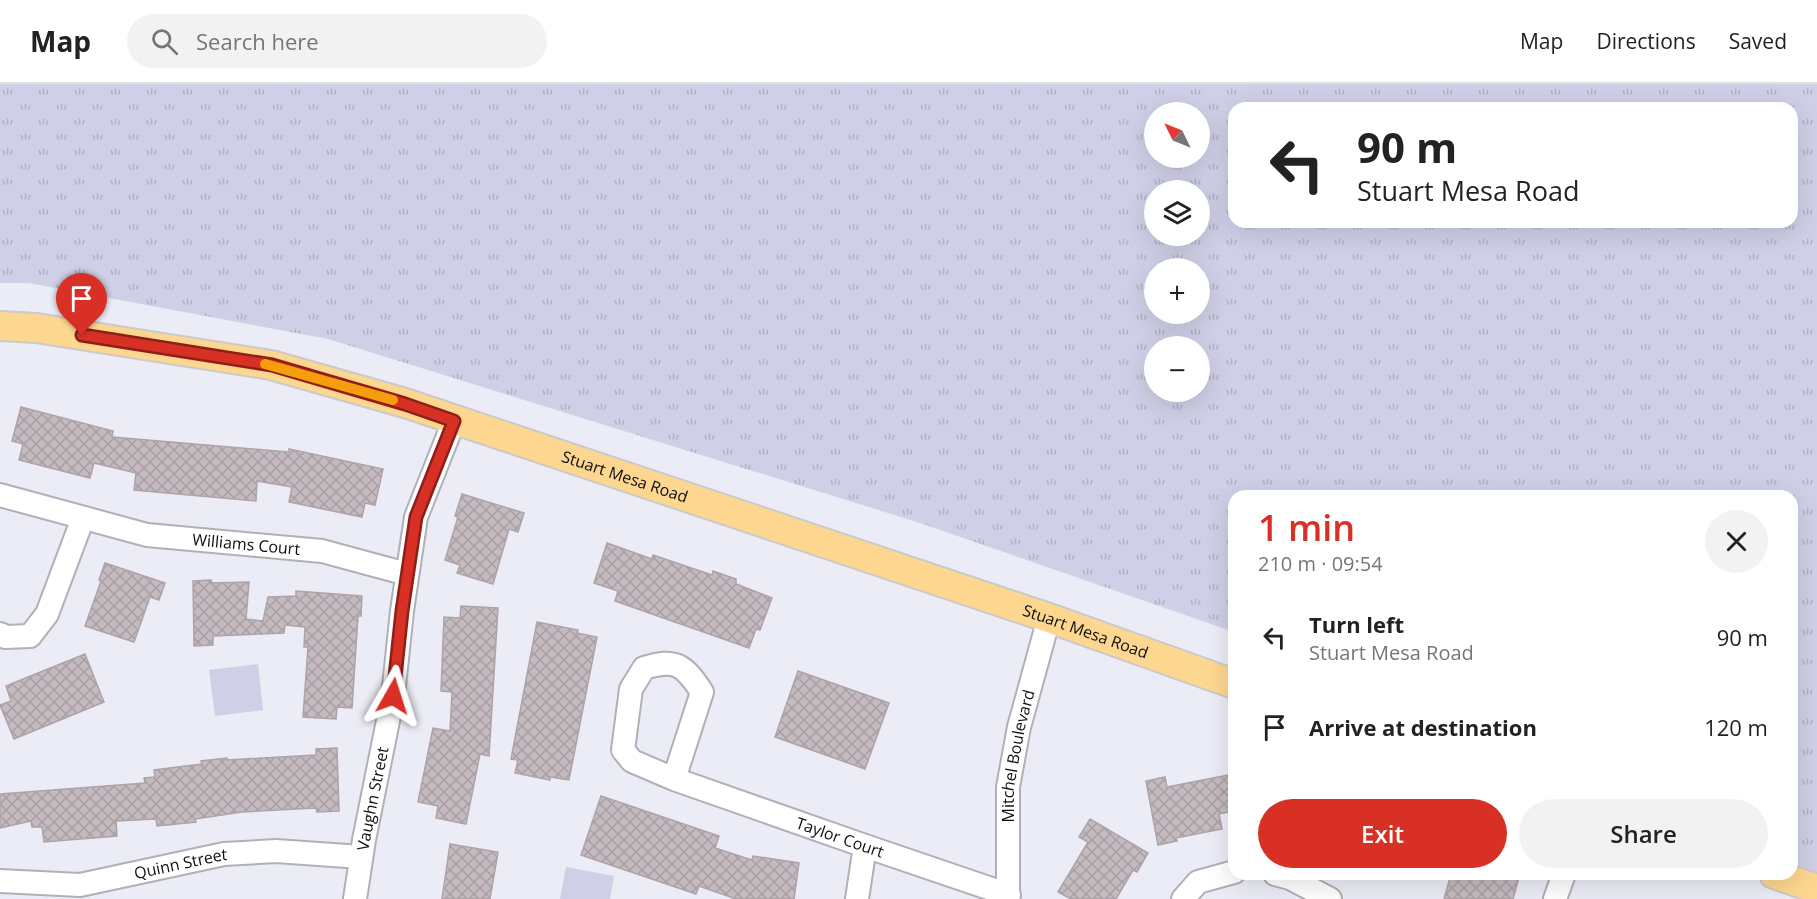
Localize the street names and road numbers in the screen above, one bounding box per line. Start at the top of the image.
street label: Stuart Mesa Road [559,445,691,508]
street label: Williams Court [191,528,301,560]
street label: Stuart Mesa Road [1020,599,1151,664]
street label: Mitchel Boulevard [997,687,1040,822]
street label: Vaughn Street [352,744,394,852]
street label: Taylor Court [793,812,887,863]
street label: Quinn Street [132,843,228,884]

